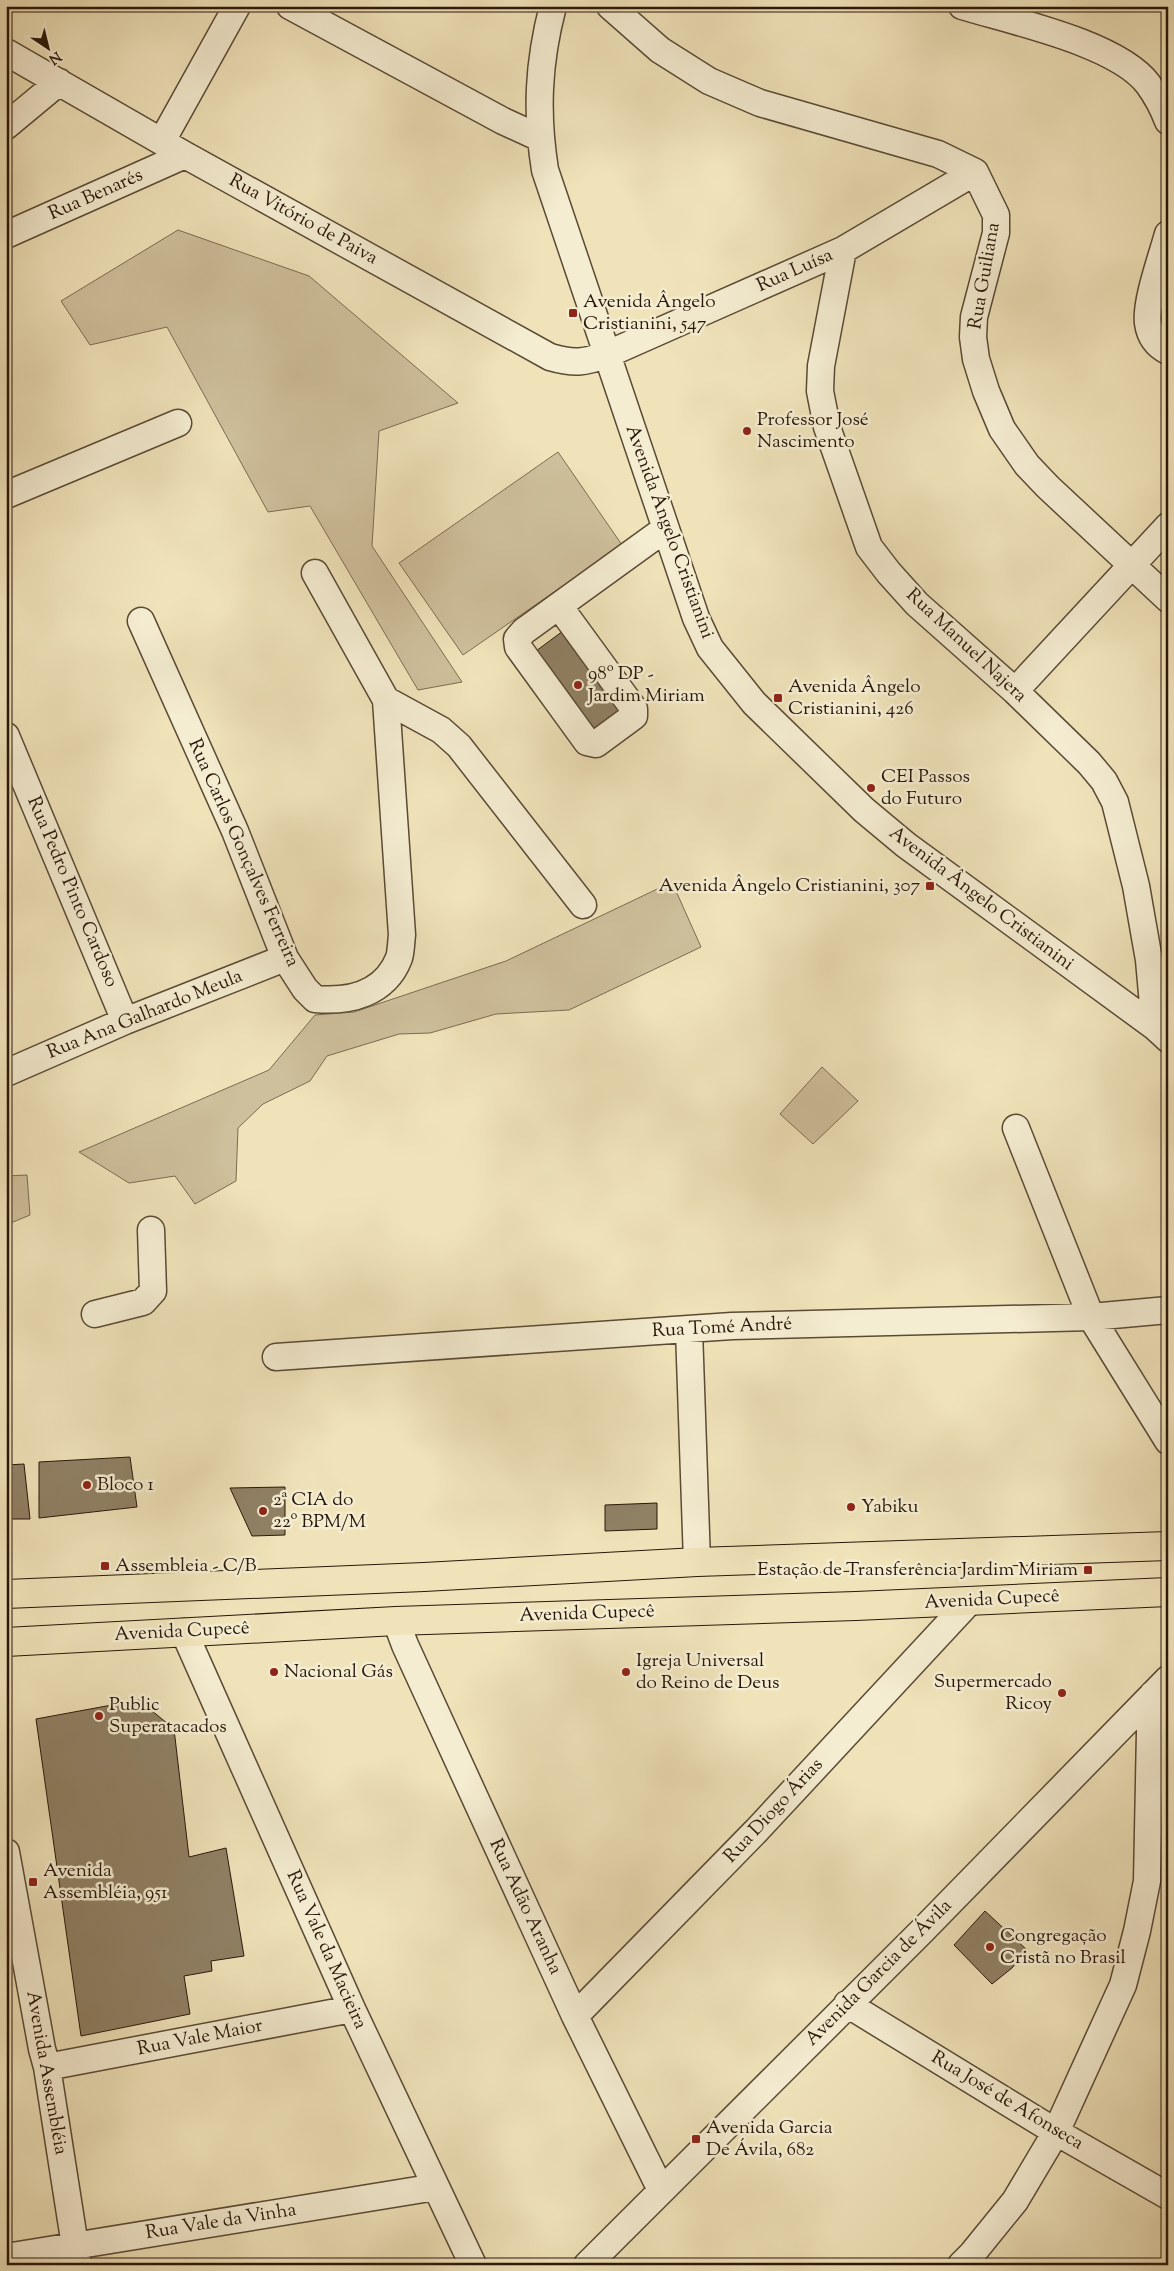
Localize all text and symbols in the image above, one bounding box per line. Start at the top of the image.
north arrow [22,22,72,72]
text: N [44,46,65,68]
street label: Rua Benarés [44,162,148,228]
street label: Rua Vitório de Paiva [224,168,383,272]
street label: Rua Guiliana [962,220,1008,332]
street label: Rua Luísa [753,242,838,300]
place label: Avenida Ângelo Cristianini, 547 [583,289,716,338]
marker: Avenida Ângelo Cristianini, 547 [567,307,579,319]
place label: Professor José Nascimento [757,407,869,456]
street label: Avenida Ângelo Cristianini [618,421,720,643]
marker: Professor José Nascimento [741,425,753,437]
street label: Rua Manuel Najera [899,583,1033,709]
place label: 98º DP - Jardim Miriam [587,661,705,710]
place label: Avenida Ângelo Cristianini, 426 [788,674,921,723]
marker: 98º DP - Jardim Miriam [572,679,584,691]
marker: Avenida Ângelo Cristianini, 426 [772,692,784,704]
street label: Rua Carlos Gonçalves Ferreira [180,735,306,972]
place label: CEI Passos do Futuro [881,764,970,813]
marker: CEI Passos do Futuro [865,782,877,794]
street label: Rua Pedro Pinto Cardoso [20,792,124,992]
street label: Avenida Ângelo Cristianini [883,820,1079,978]
place label: Avenida Ângelo Cristianini, 307 [659,873,920,900]
marker: Avenida Ângelo Cristianini, 307 [924,880,936,892]
street label: Rua Ana Galhardo Meula [43,963,247,1067]
street label: Rua Tomé André [651,1311,793,1345]
place label: Bloco 1 [97,1472,154,1499]
marker: Bloco 1 [81,1479,93,1491]
place label: 2ª CIA do 22º BPM/M [273,1487,367,1536]
place label: Yabiku [861,1494,919,1521]
marker: Yabiku [845,1501,857,1513]
marker: 2ª CIA do 22º BPM/M [257,1505,269,1517]
place label: Assembleia - C/B [115,1553,257,1580]
place label: Estação de Transferência Jardim Miriam [757,1557,1078,1584]
marker: Assembleia - C/B [99,1560,111,1572]
marker: Estação de Transferência Jardim Miriam [1082,1564,1094,1576]
street label: Avenida Cupecê [924,1583,1061,1617]
street label: Avenida Cupecê [519,1598,655,1630]
street label: Avenida Cupecê [114,1615,251,1649]
place label: Igreja Universal do Reino de Deus [636,1648,780,1697]
place label: Nacional Gás [284,1659,393,1686]
marker: Nacional Gás [268,1666,280,1678]
marker: Igreja Universal do Reino de Deus [620,1666,632,1678]
place label: Supermercado Ricoy [934,1669,1053,1718]
marker: Supermercado Ricoy [1056,1687,1068,1699]
place label: Public Superatacados [109,1692,227,1741]
marker: Public Superatacados [93,1710,105,1722]
street label: Rua Diogo Árias [718,1752,830,1870]
street label: Rua Adão Aranha [482,1835,568,1980]
place label: Avenida Assembléia, 951 [43,1858,168,1907]
street label: Rua Vale da Macieira [279,1866,373,2034]
marker: Avenida Assembléia, 951 [27,1876,39,1888]
street label: Avenida Garcia de Ávila [799,1893,959,2053]
place label: Congregação Cristã no Brasil [1000,1923,1126,1972]
marker: Congregação Cristã no Brasil [984,1941,996,1953]
street label: Avenida Assembléia [18,1989,74,2157]
street label: Rua Vale Maior [135,2013,265,2063]
street label: Rua José de Afonseca [926,2045,1088,2157]
place label: Avenida Garcia De Ávila, 682 [706,2115,833,2164]
marker: Avenida Garcia De Ávila, 682 [690,2133,702,2145]
street label: Rua Vale da Vinha [144,2197,298,2247]

